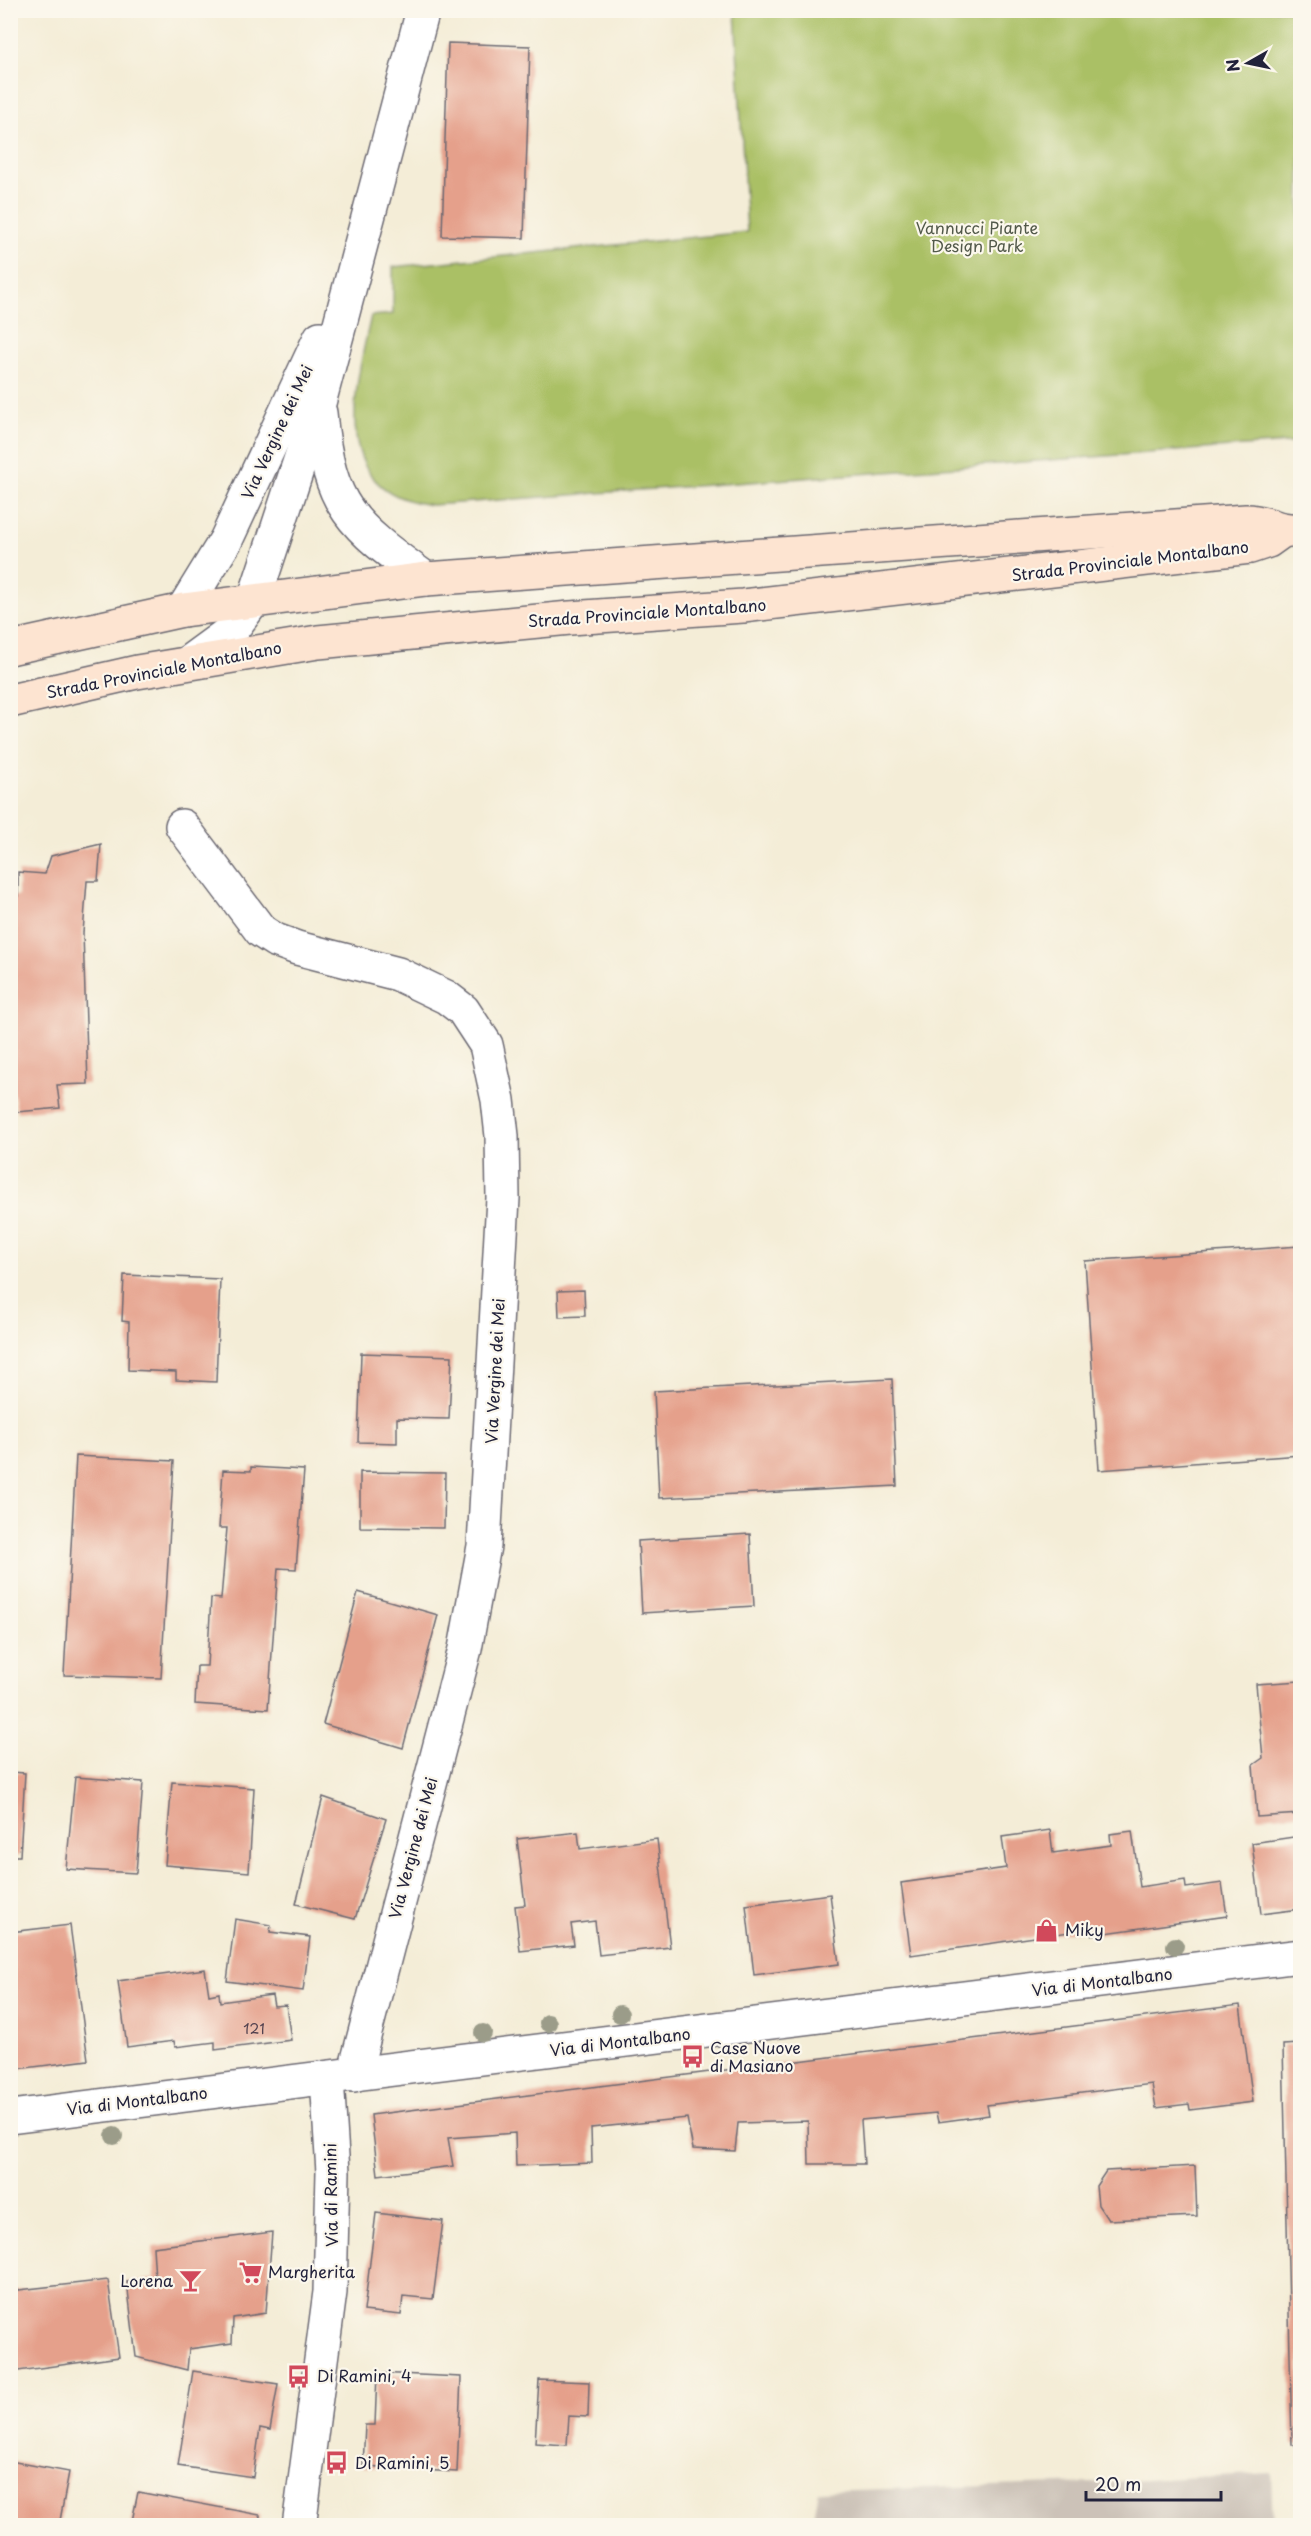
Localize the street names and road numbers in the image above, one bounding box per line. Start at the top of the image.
street label: Via Vergine dei Mei [234,360,318,503]
street label: Strada Provinciale Montalbano [1010,534,1250,586]
street label: Strada Provinciale Montalbano [527,592,767,632]
street label: Strada Provinciale Montalbano [44,634,283,704]
street label: Via Vergine dei Mei [478,1297,510,1444]
street label: Via Vergine dei Mei [382,1774,443,1921]
street label: Via di Montalbano [1030,1960,1174,2002]
street label: Via di Montalbano [548,2020,692,2062]
street label: Via di Montalbano [65,2079,209,2121]
street label: Via di Ramini [317,2143,343,2247]

